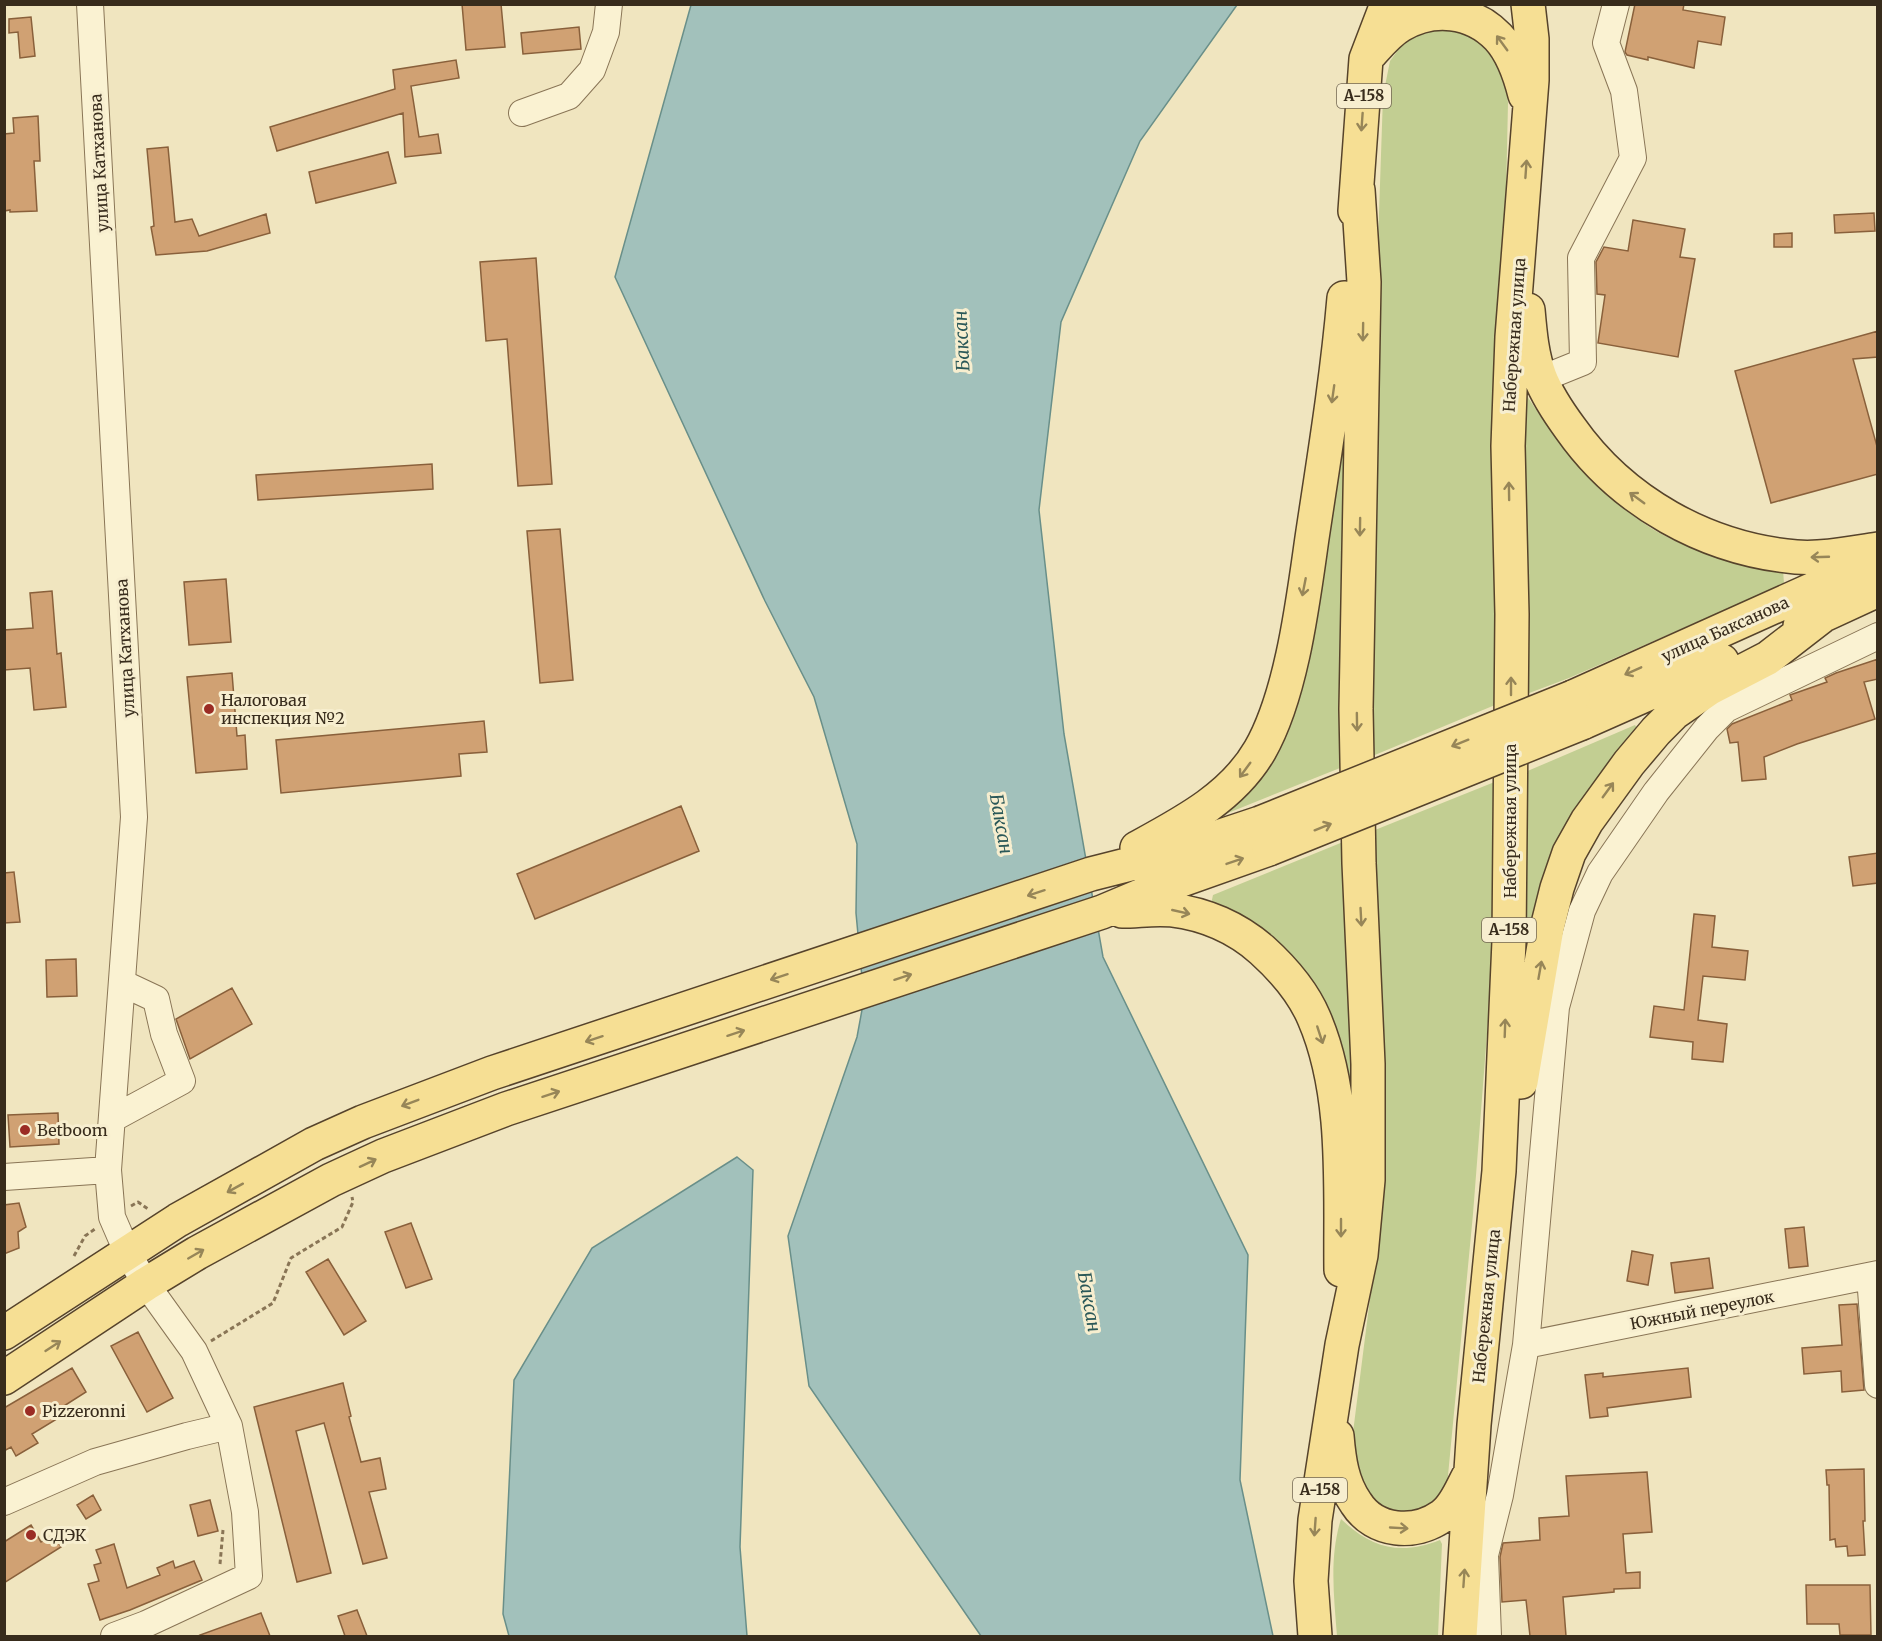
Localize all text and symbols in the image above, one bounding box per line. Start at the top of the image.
one-way arrow [1496,36,1508,52]
road number: А-158 [1337,84,1391,108]
street label: улица Катханова [85,93,113,233]
one-way arrow [1356,112,1367,132]
one-way arrow [1521,160,1532,180]
street label: Набережная улица [1499,257,1529,413]
water label: Баксан [948,310,975,372]
one-way arrow [1357,322,1369,342]
one-way arrow [1328,384,1339,403]
one-way arrow [1503,481,1515,501]
one-way arrow [1630,491,1646,504]
one-way arrow [1354,517,1365,537]
one-way arrow [1810,551,1830,563]
one-way arrow [1298,577,1309,596]
street label: улица Катханова [111,578,139,718]
street label: улица Баксанова [1658,592,1792,666]
one-way arrow [1624,666,1642,677]
one-way arrow [1505,676,1517,696]
place label: Налоговая инспекция №2 [221,690,345,728]
marker: Налоговая инспекция №2 [202,702,216,716]
one-way arrow [1351,712,1362,732]
one-way arrow [1451,738,1469,749]
street label: Набережная улица [1500,743,1520,898]
one-way arrow [1239,762,1251,778]
one-way arrow [1602,783,1614,799]
water label: Баксан [985,792,1018,856]
one-way arrow [1313,821,1332,832]
one-way arrow [1225,855,1244,866]
one-way arrow [1027,888,1046,899]
one-way arrow [1171,907,1190,919]
one-way arrow [1356,907,1367,927]
road number: А-158 [1482,918,1536,942]
one-way arrow [1535,961,1546,980]
one-way arrow [893,971,912,982]
one-way arrow [770,973,789,984]
one-way arrow [1500,1018,1511,1038]
one-way arrow [1315,1025,1326,1044]
one-way arrow [726,1026,745,1037]
one-way arrow [585,1034,604,1045]
one-way arrow [541,1088,560,1099]
one-way arrow [402,1098,420,1109]
place label: Betboom [37,1120,108,1140]
marker: Betboom [18,1123,32,1137]
one-way arrow [359,1156,377,1168]
one-way arrow [227,1183,244,1195]
one-way arrow [1335,1218,1347,1238]
street label: Набережная улица [1468,1228,1504,1384]
one-way arrow [187,1247,204,1259]
water label: Баксан [1073,1270,1106,1334]
street label: Южный переулок [1628,1286,1776,1334]
one-way arrow [45,1340,62,1353]
place label: Pizzeronni [42,1401,126,1421]
marker: Pizzeronni [23,1404,37,1418]
road number: А-158 [1293,1478,1347,1502]
one-way arrow [1309,1517,1320,1537]
one-way arrow [1389,1523,1409,1534]
place label: СДЭК [43,1525,87,1545]
marker: СДЭК [24,1528,38,1542]
one-way arrow [1459,1569,1470,1589]

